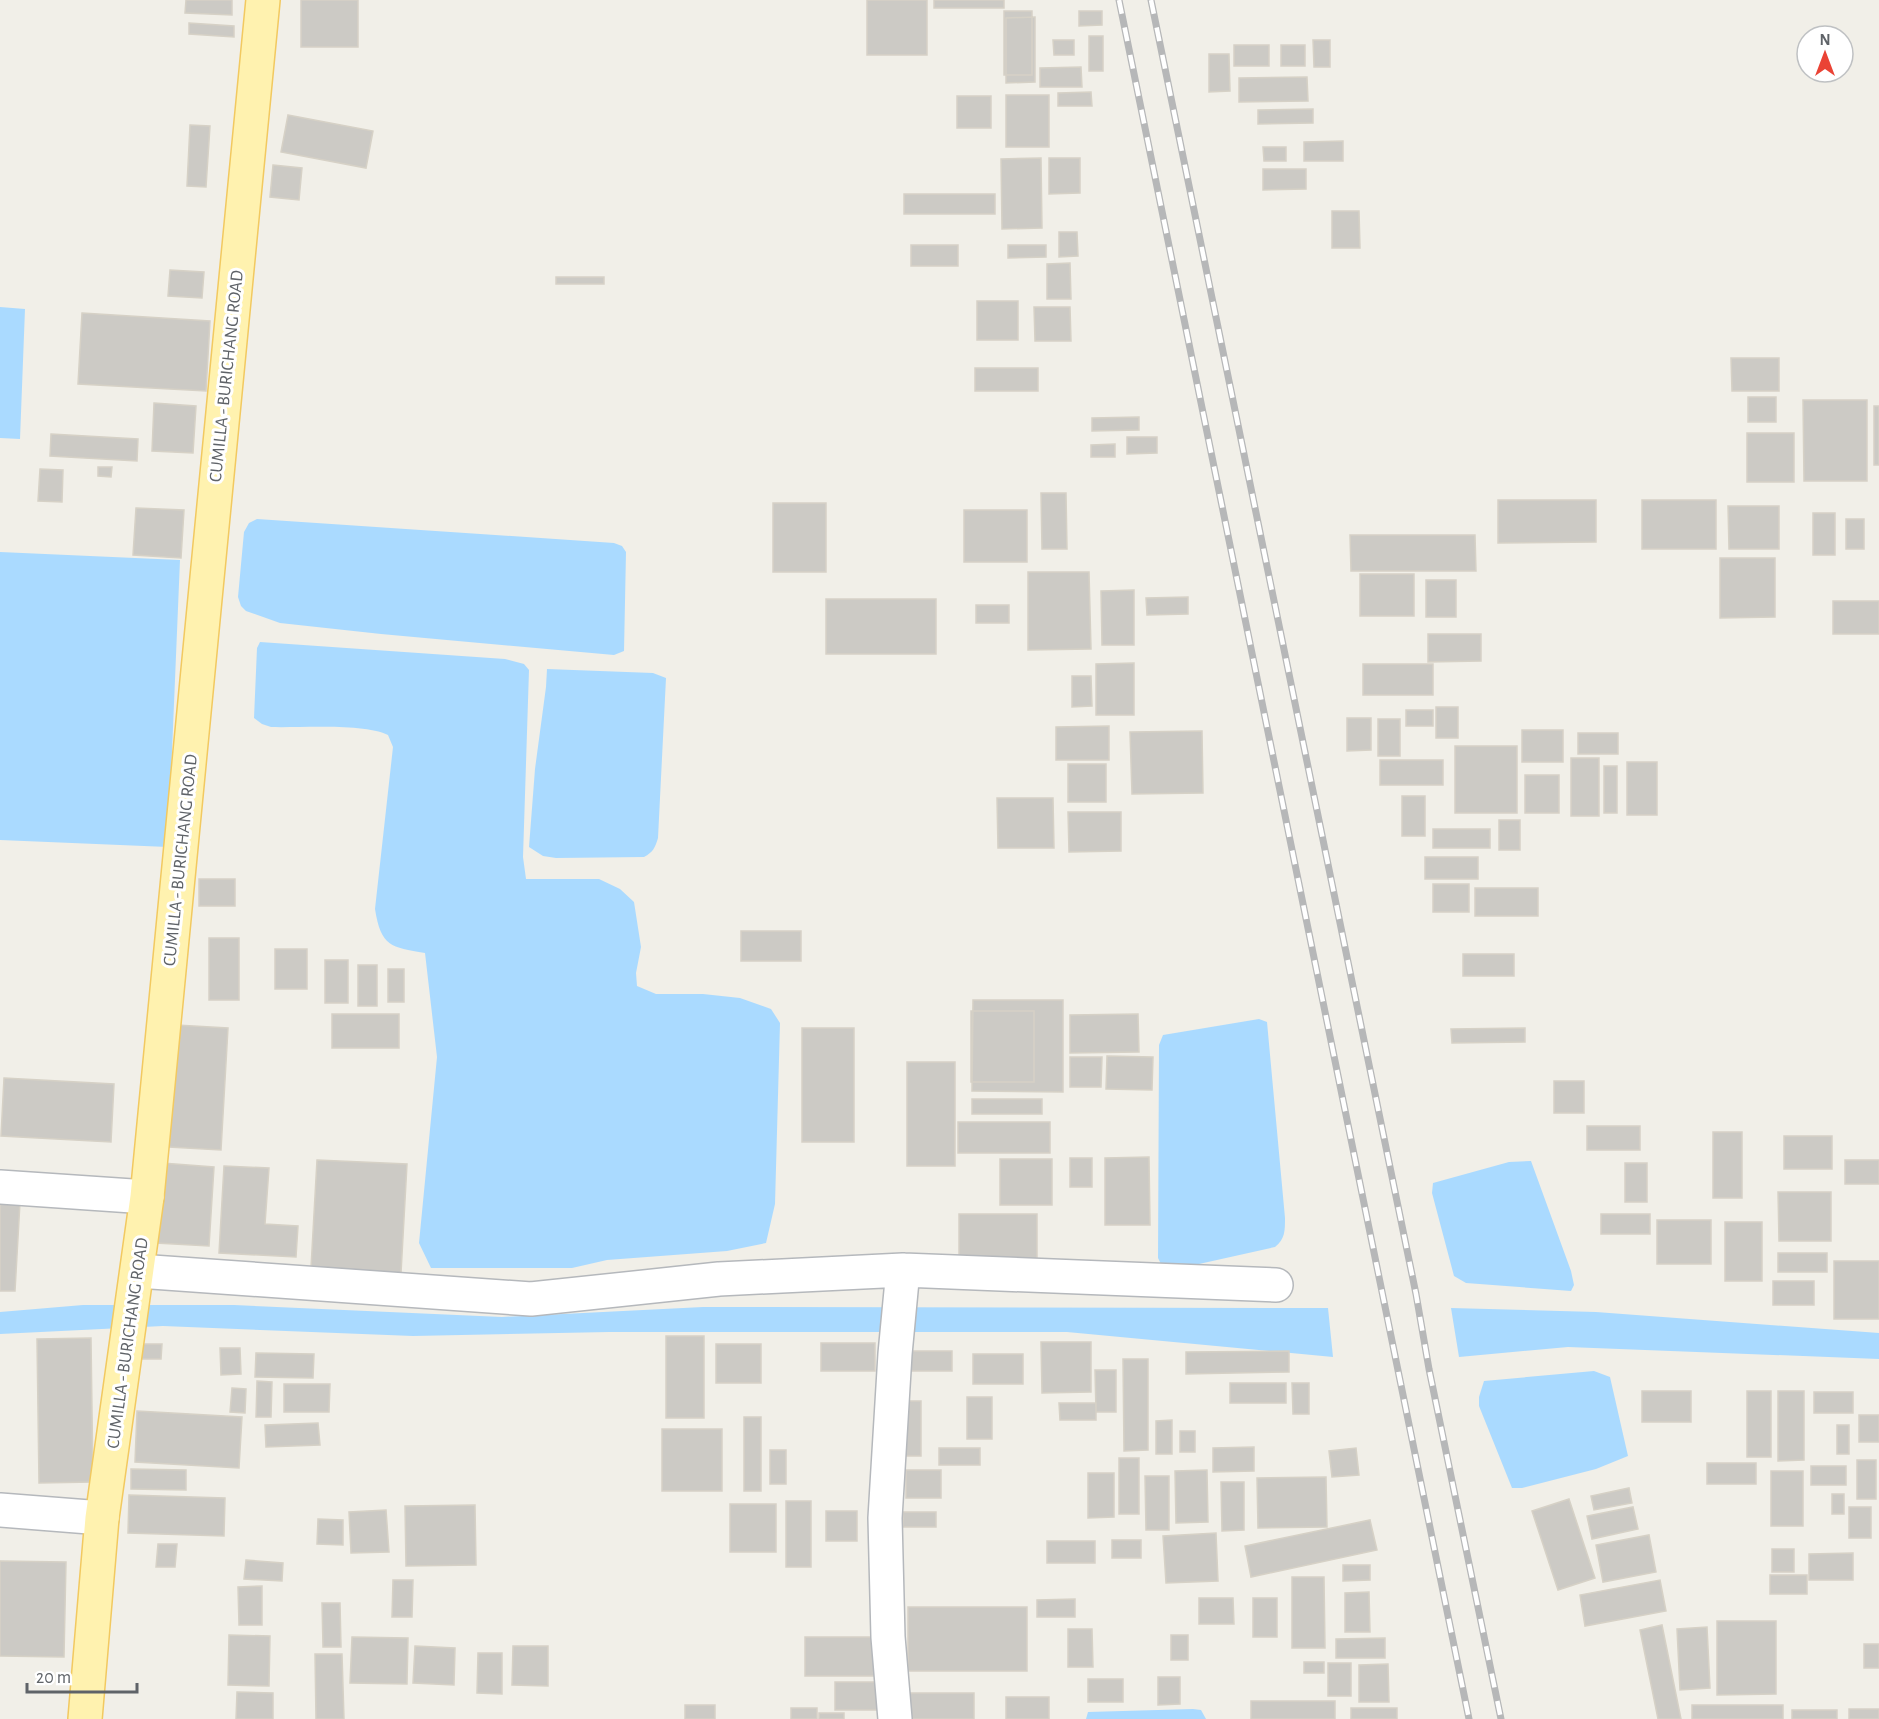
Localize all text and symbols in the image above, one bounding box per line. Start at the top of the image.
north arrow [1795,24,1855,84]
text: N [1819,32,1831,48]
street label: CUMILLA - BURICHANG ROAD [207,269,247,483]
street label: CUMILLA - BURICHANG ROAD [161,753,201,967]
street label: CUMILLA - BURICHANG ROAD [104,1237,152,1450]
scale bar [27,1656,136,1694]
text: 20 m [36,1669,71,1687]

